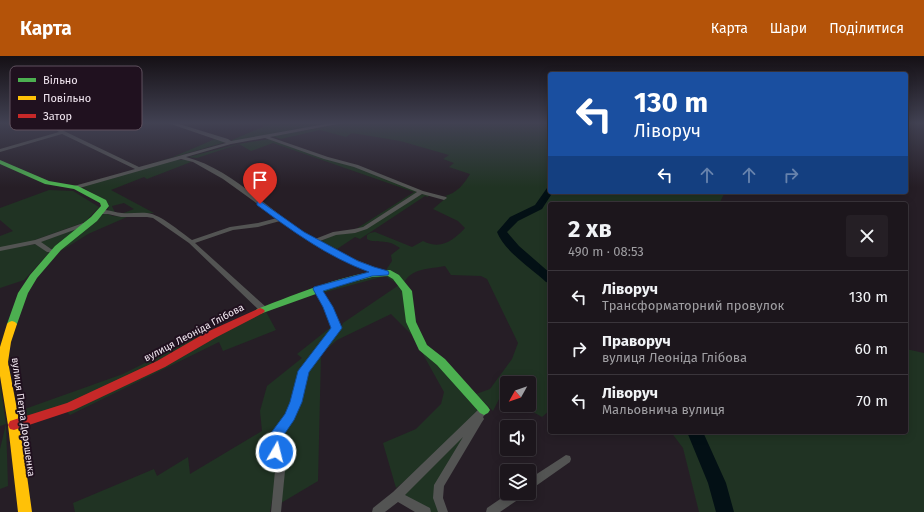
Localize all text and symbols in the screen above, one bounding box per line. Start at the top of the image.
text: Карта [20,17,72,40]
text: Карта [711,20,748,37]
text: Шари [770,20,807,37]
text: Поділитися [829,20,904,37]
legend [10,66,142,130]
text: Вільно [43,74,78,87]
text: 130 m [634,86,708,119]
icon: left [568,88,620,140]
text: Повільно [43,92,91,105]
text: Затор [43,110,72,123]
text: Ліворуч [634,120,701,142]
pin [243,163,277,204]
icon: left [654,164,676,186]
icon: ahead [696,164,718,186]
icon: ahead [738,164,760,186]
icon: right [780,164,802,186]
icon: arrive [249,169,271,191]
text: 2 хв [568,215,612,243]
button: close [846,215,888,257]
text: 490 m · 08:53 [568,244,644,259]
text: Ліворуч [602,280,658,298]
icon: left [568,286,590,308]
text: 130 m [849,288,888,306]
text: Трансформаторний провулок [602,298,784,313]
street label: вулиця Леоніда Глібова [141,301,246,365]
text: Праворуч [602,332,671,350]
icon: right [568,338,590,360]
text: 60 m [855,340,888,358]
text: вулиця Леоніда Глібова [602,350,747,365]
street label: вулиця Петра Дорошенка [9,357,37,477]
north arrow [500,376,536,412]
map controls [500,376,536,500]
text: Ліворуч [602,384,658,402]
icon: left [568,390,590,412]
text: 70 m [856,392,888,410]
text: Мальовнича вулиця [602,402,725,417]
button: sound [500,420,536,456]
position arrow [255,431,297,473]
button: layers [500,464,536,500]

